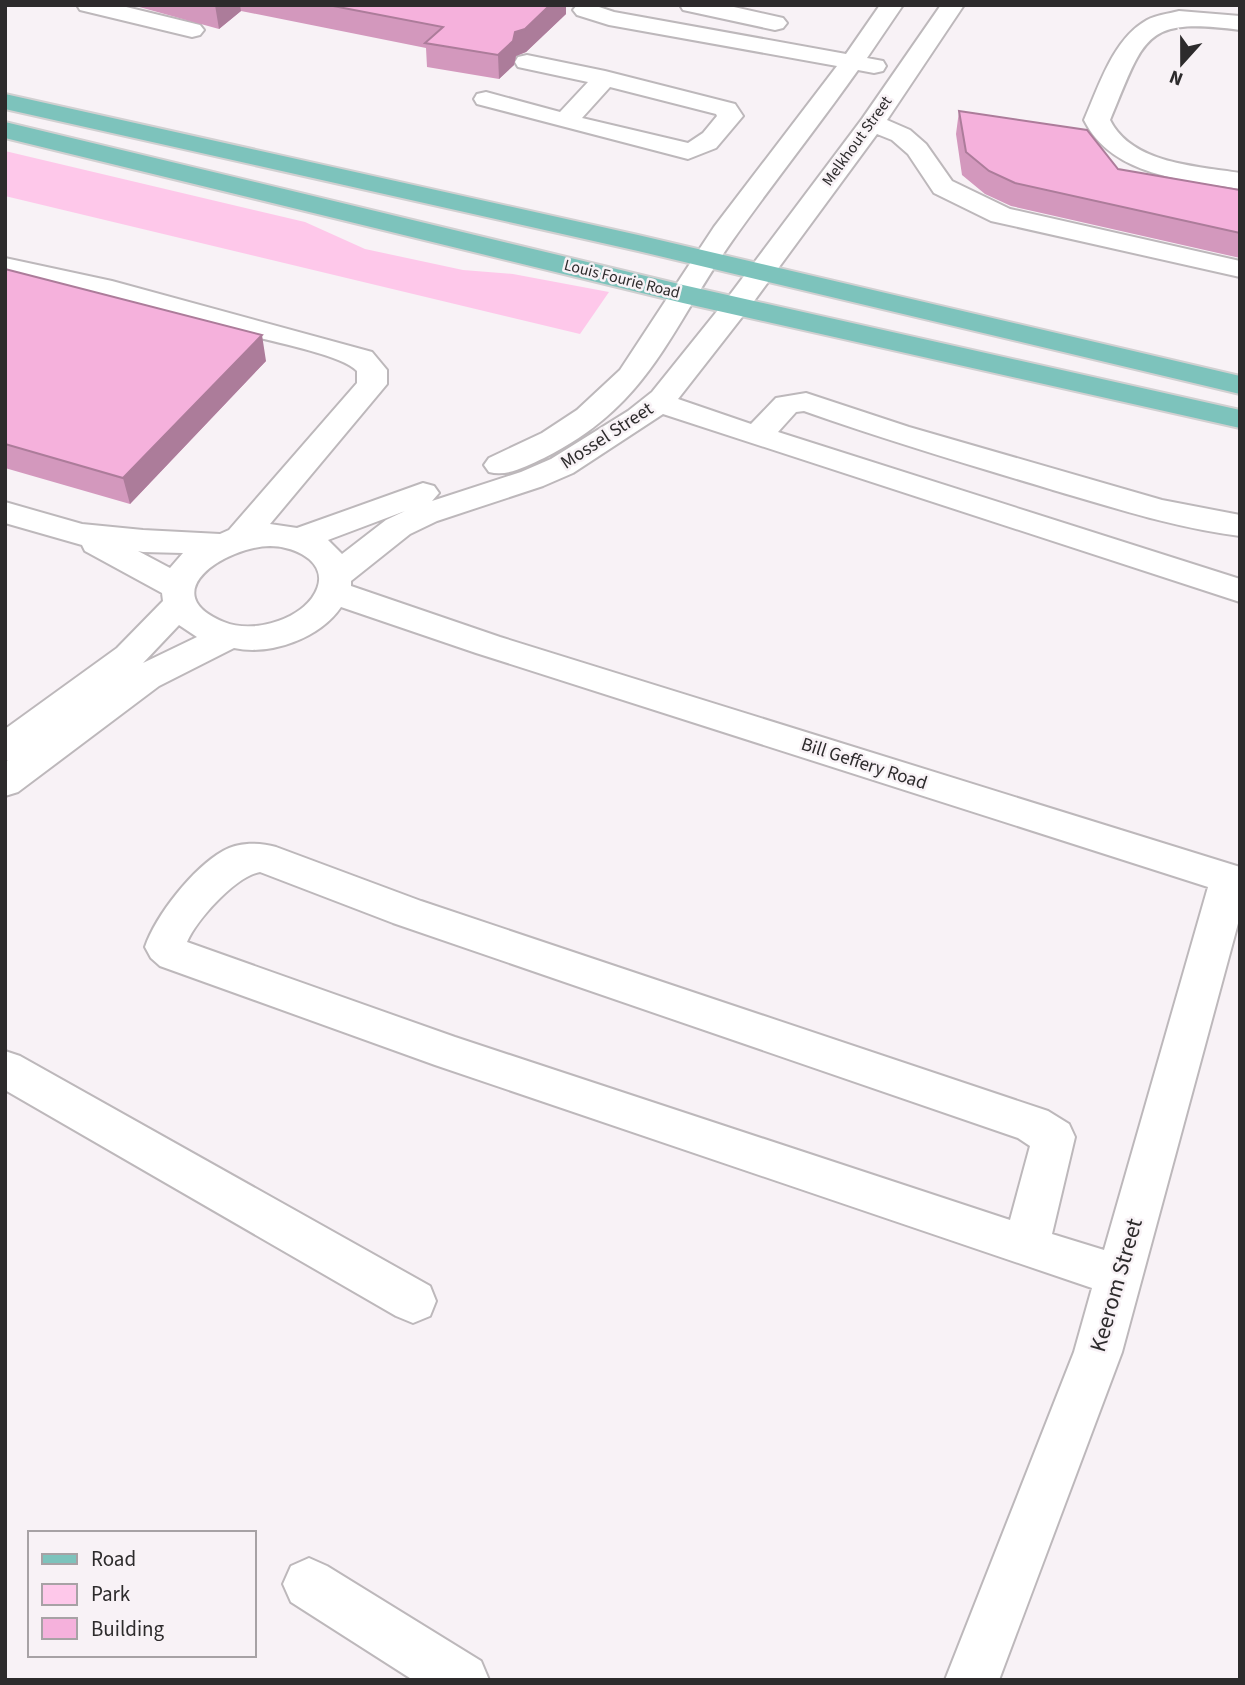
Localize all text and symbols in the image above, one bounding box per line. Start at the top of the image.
north arrow [1147,28,1217,98]
text: N [1166,63,1187,92]
street label: Melkhout Street [817,91,897,190]
street label: Louis Fourie Road [562,254,682,304]
street label: Mossel Street [555,396,659,476]
street label: Bill Geffery Road [797,731,931,797]
street label: Keerom Street [1081,1214,1151,1356]
legend [28,1531,256,1657]
text: Road [91,1544,136,1574]
text: Park [91,1579,131,1609]
text: Building [91,1614,165,1644]

